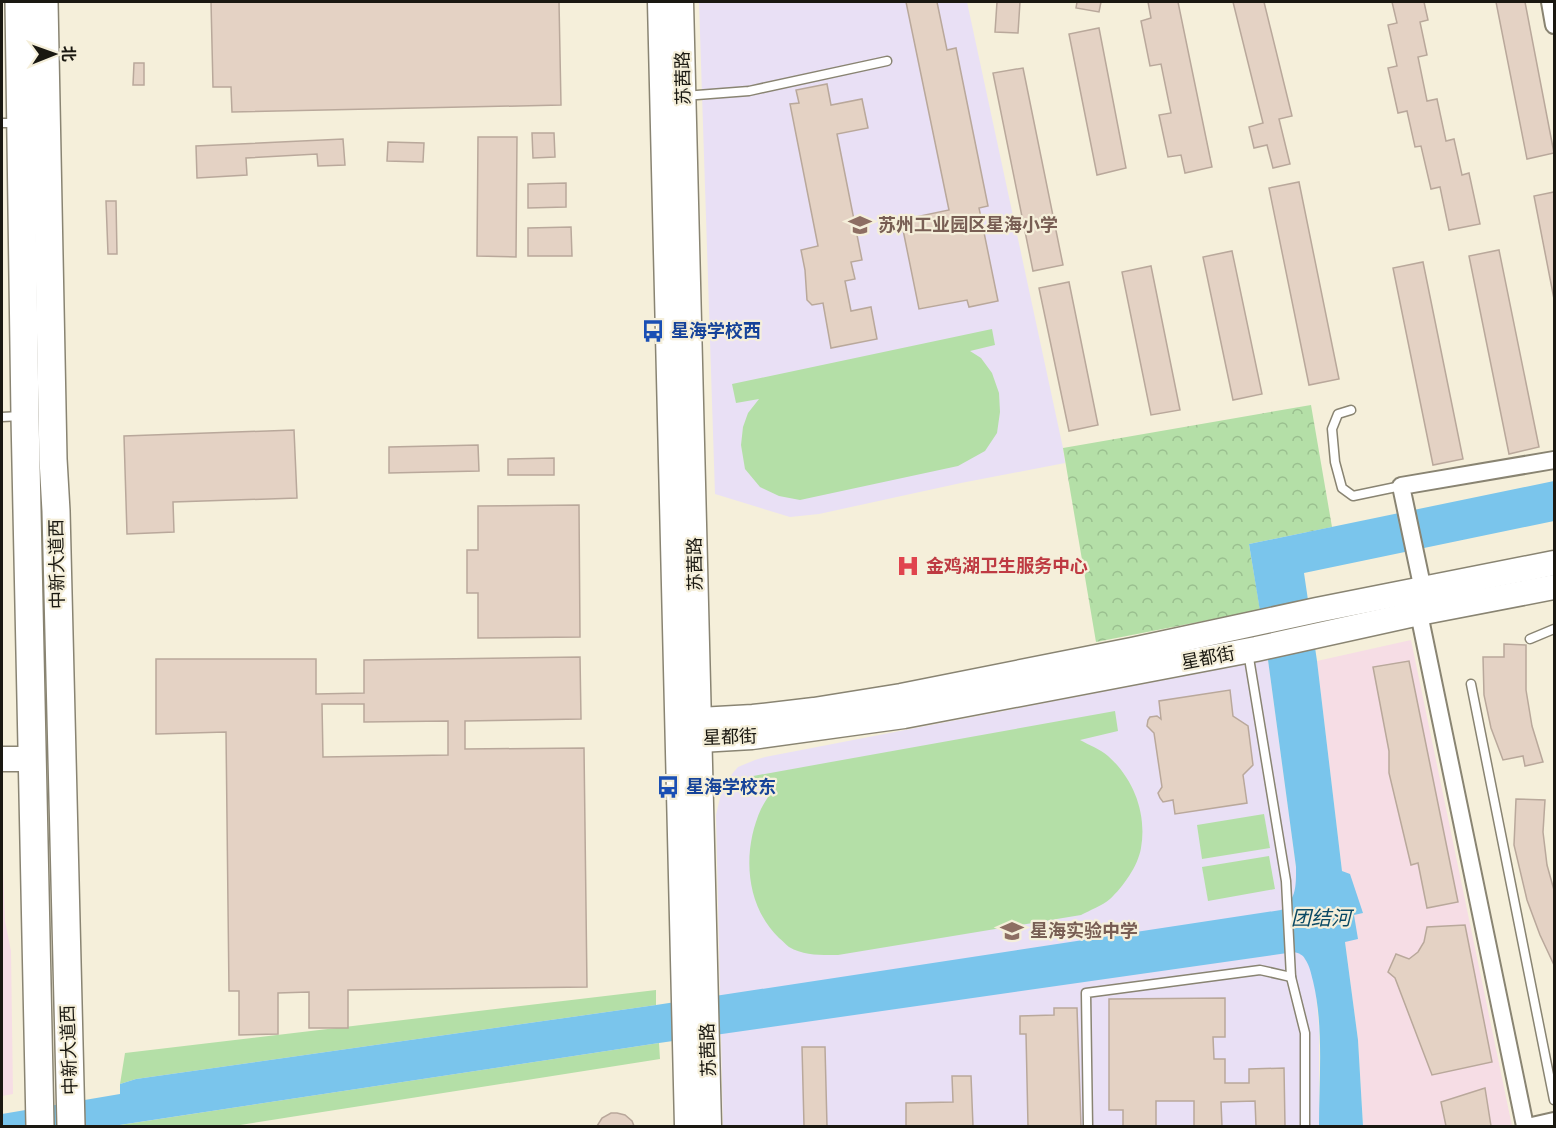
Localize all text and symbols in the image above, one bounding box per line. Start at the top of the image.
north arrow [24,24,84,84]
text: 北 [58,46,78,62]
street label: 苏茜路 [672,51,694,105]
school or university icon: 苏州工业园区星海小学 [847,212,873,238]
place label: 苏州工业园区星海小学 [878,214,1058,236]
bus stop icon: 星海学校西 [640,318,666,344]
place label: 星海学校西 [671,320,761,342]
street label: 中新大道西 [45,519,69,609]
street label: 苏茜路 [684,537,706,591]
hospital icon: 金鸡湖卫生服务中心 [895,553,921,579]
place label: 金鸡湖卫生服务中心 [926,555,1088,577]
street label: 星都街 [1179,642,1237,674]
street label: 星都街 [703,725,757,749]
bus stop icon: 星海学校东 [655,774,681,800]
place label: 星海学校东 [686,776,776,798]
water label: 团结河 [1291,906,1355,931]
school or university icon: 星海实验中学 [999,918,1025,944]
place label: 星海实验中学 [1030,920,1138,942]
street label: 中新大道西 [56,1005,82,1095]
street label: 苏茜路 [696,1023,720,1077]

